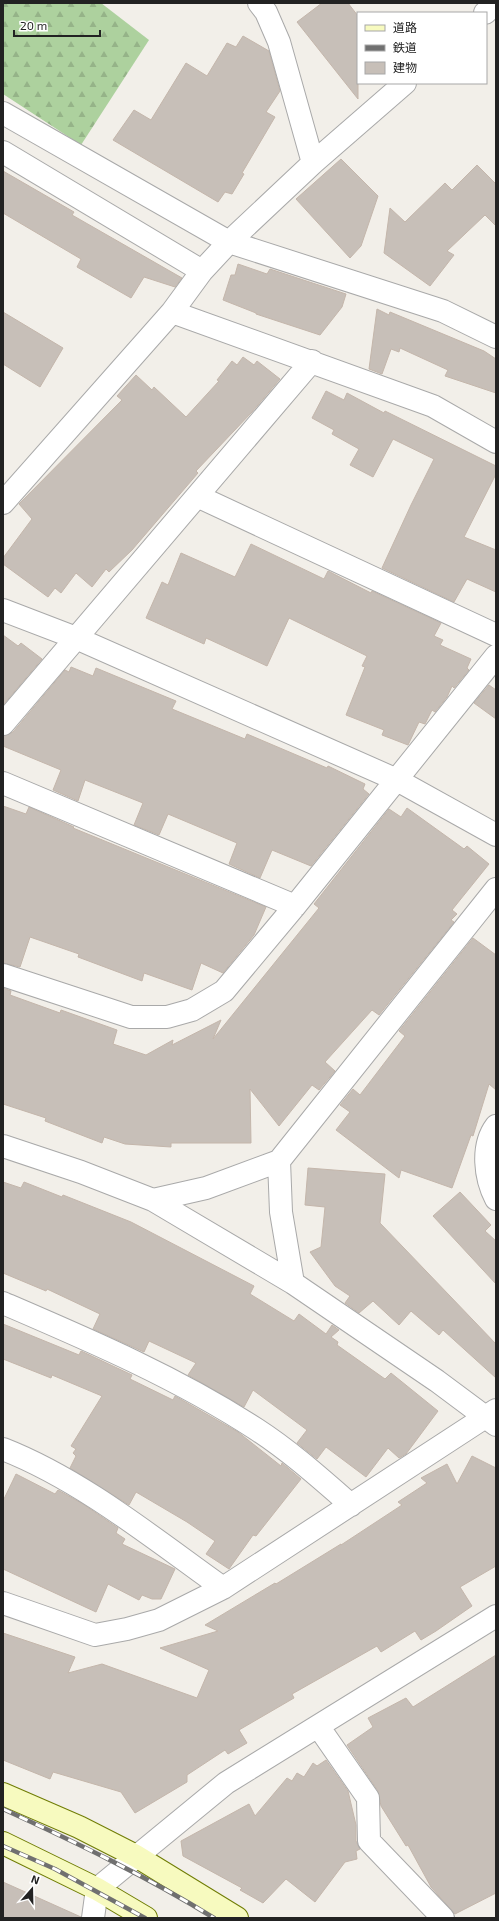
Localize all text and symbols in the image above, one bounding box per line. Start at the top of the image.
scale bar [14,12,100,38]
legend [357,12,487,84]
text: 20 m [20,18,47,32]
text: 道路 [393,20,417,34]
text: 鉄道 [393,40,417,54]
text: 建物 [393,60,417,74]
north arrow [12,1869,52,1909]
text: N [30,1872,42,1887]

